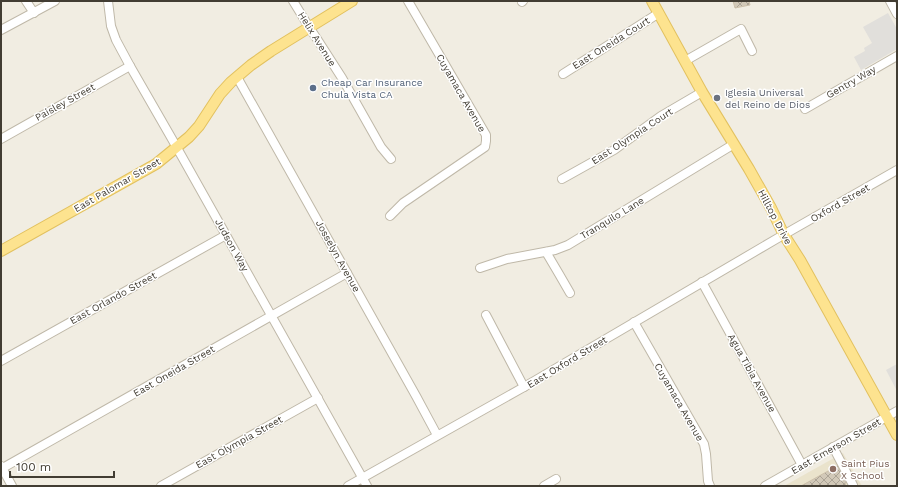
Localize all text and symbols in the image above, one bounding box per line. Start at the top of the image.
street label: Helix Avenue [296,10,338,69]
street label: East Oneida Court [570,14,652,71]
street label: Cuyamaca Avenue [434,52,488,134]
street label: Gentry Way [824,63,878,101]
place label: Cheap Car Insurance Chula Vista CA [321,77,423,100]
street label: Paisley Street [33,81,98,123]
marker: Cheap Car Insurance Chula Vista CA [308,83,318,93]
place label: Iglesia Universal del Reino de Dios [725,87,810,110]
marker: Iglesia Universal del Reino de Dios [712,93,722,103]
street label: East Olympia Court [589,105,675,166]
street label: East Palomar Street [72,155,163,214]
street label: Oxford Street [809,181,872,224]
street label: Hilltop Drive [756,188,794,247]
street label: Tranquilo Lane [578,195,646,241]
street label: Judson Way [213,217,251,274]
street label: Josselyn Avenue [314,218,362,294]
street label: East Orlando Street [68,269,159,326]
street label: Agua Tibia Avenue [726,332,778,414]
street label: East Oxford Street [525,333,610,390]
street label: East Oneida Street [131,343,217,399]
street label: Cuyamaca Avenue [652,361,706,443]
street label: East Olympia Street [194,413,285,471]
street label: East Emerson Street [789,415,883,476]
scale bar [10,453,114,479]
place label: Saint Pius X School [841,458,890,481]
text: 100 m [16,460,51,474]
marker: Saint Pius X School [828,464,838,474]

